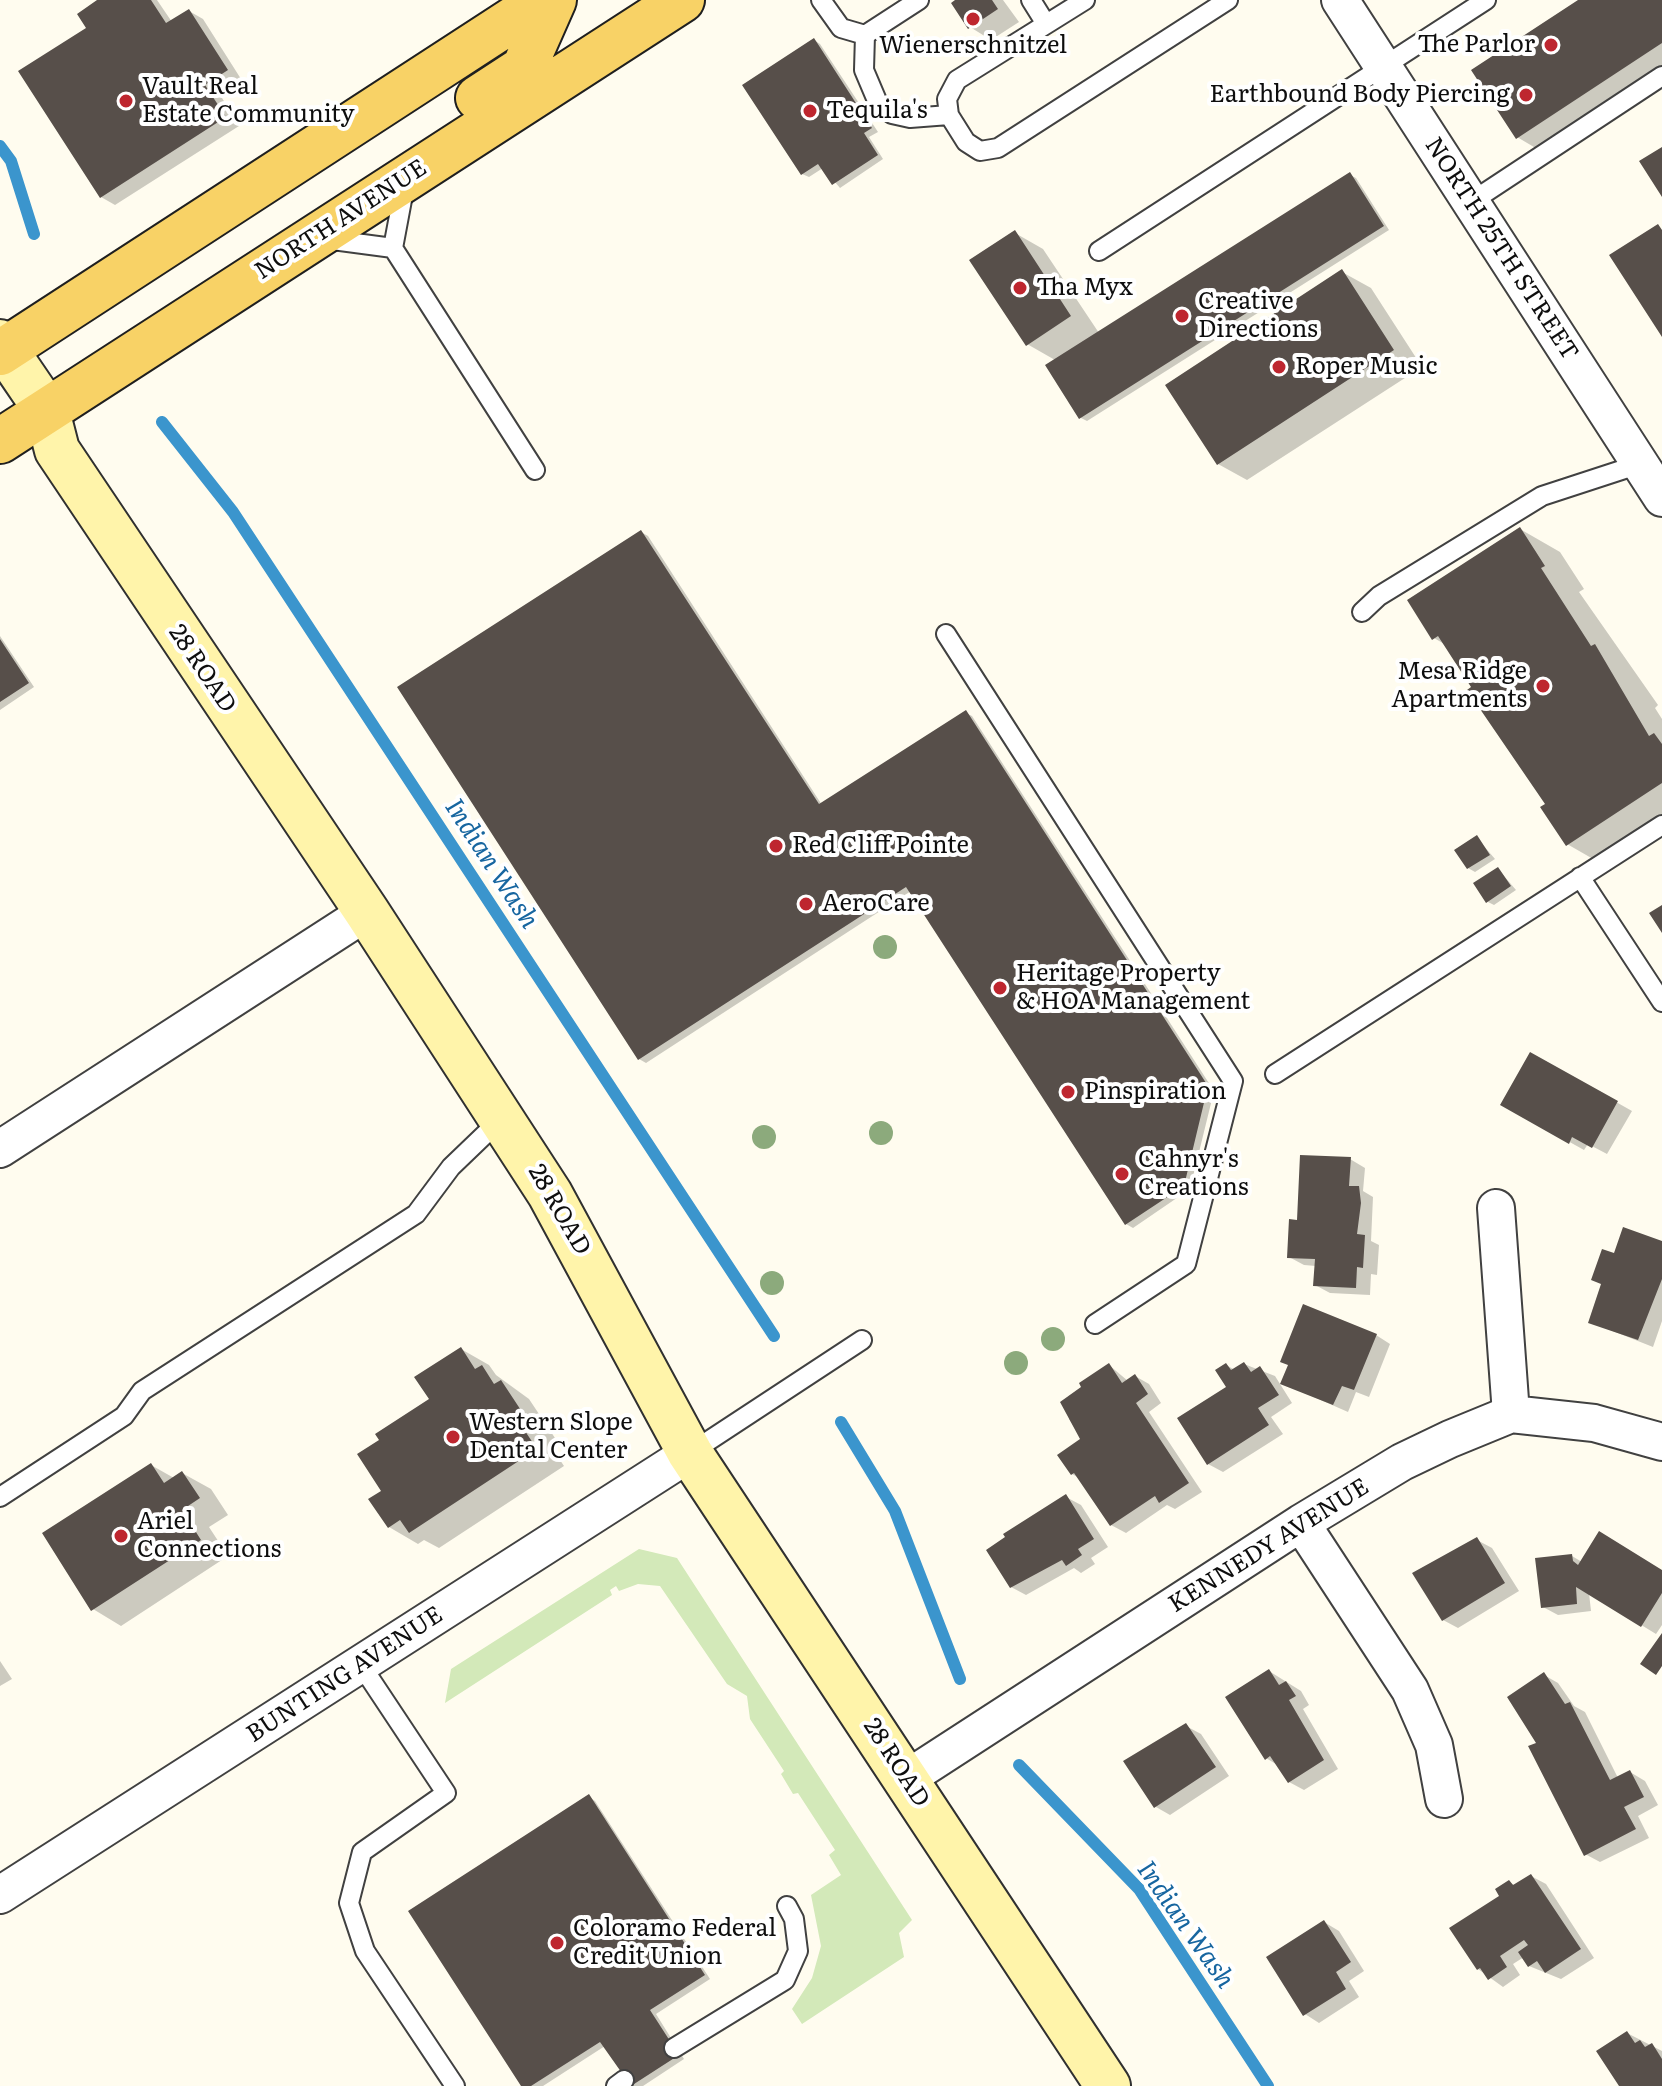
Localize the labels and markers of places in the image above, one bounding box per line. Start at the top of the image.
marker: Wienerschnitzel [964,10,982,28]
place label: The Parlor [1417,31,1535,59]
place label: Wienerschnitzel [879,32,1067,60]
marker: The Parlor [1542,36,1560,54]
place label: Vault Real Estate Community [142,73,355,129]
place label: Earthbound Body Piercing [1209,81,1510,109]
marker: Earthbound Body Piercing [1517,86,1535,104]
marker: Vault Real Estate Community [117,92,135,110]
place label: Tequila's [826,97,928,125]
marker: Tequila's [801,102,819,120]
place label: Tha Myx [1036,274,1133,302]
marker: Tha Myx [1011,279,1029,297]
place label: Creative Directions [1198,288,1318,344]
marker: Creative Directions [1173,307,1191,325]
place label: Roper Music [1295,353,1438,381]
marker: Roper Music [1270,358,1288,376]
place label: Mesa Ridge Apartments [1391,658,1527,714]
marker: Mesa Ridge Apartments [1534,677,1552,695]
place label: Red Cliff Pointe [792,832,969,860]
marker: Red Cliff Pointe [767,837,785,855]
place label: AeroCare [822,890,930,918]
marker: AeroCare [797,895,815,913]
place label: Heritage Property & HOA Management [1016,960,1250,1016]
marker: Heritage Property & HOA Management [991,979,1009,997]
place label: Pinspiration [1084,1078,1227,1106]
marker: Pinspiration [1059,1083,1077,1101]
place label: Cahnyr's Creations [1138,1146,1249,1202]
marker: Cahnyr's Creations [1113,1165,1131,1183]
place label: Western Slope Dental Center [469,1409,633,1465]
marker: Western Slope Dental Center [444,1428,462,1446]
place label: Ariel Connections [137,1508,281,1564]
marker: Ariel Connections [112,1527,130,1545]
place label: Coloramo Federal Credit Union [573,1915,776,1971]
marker: Coloramo Federal Credit Union [548,1934,566,1952]

